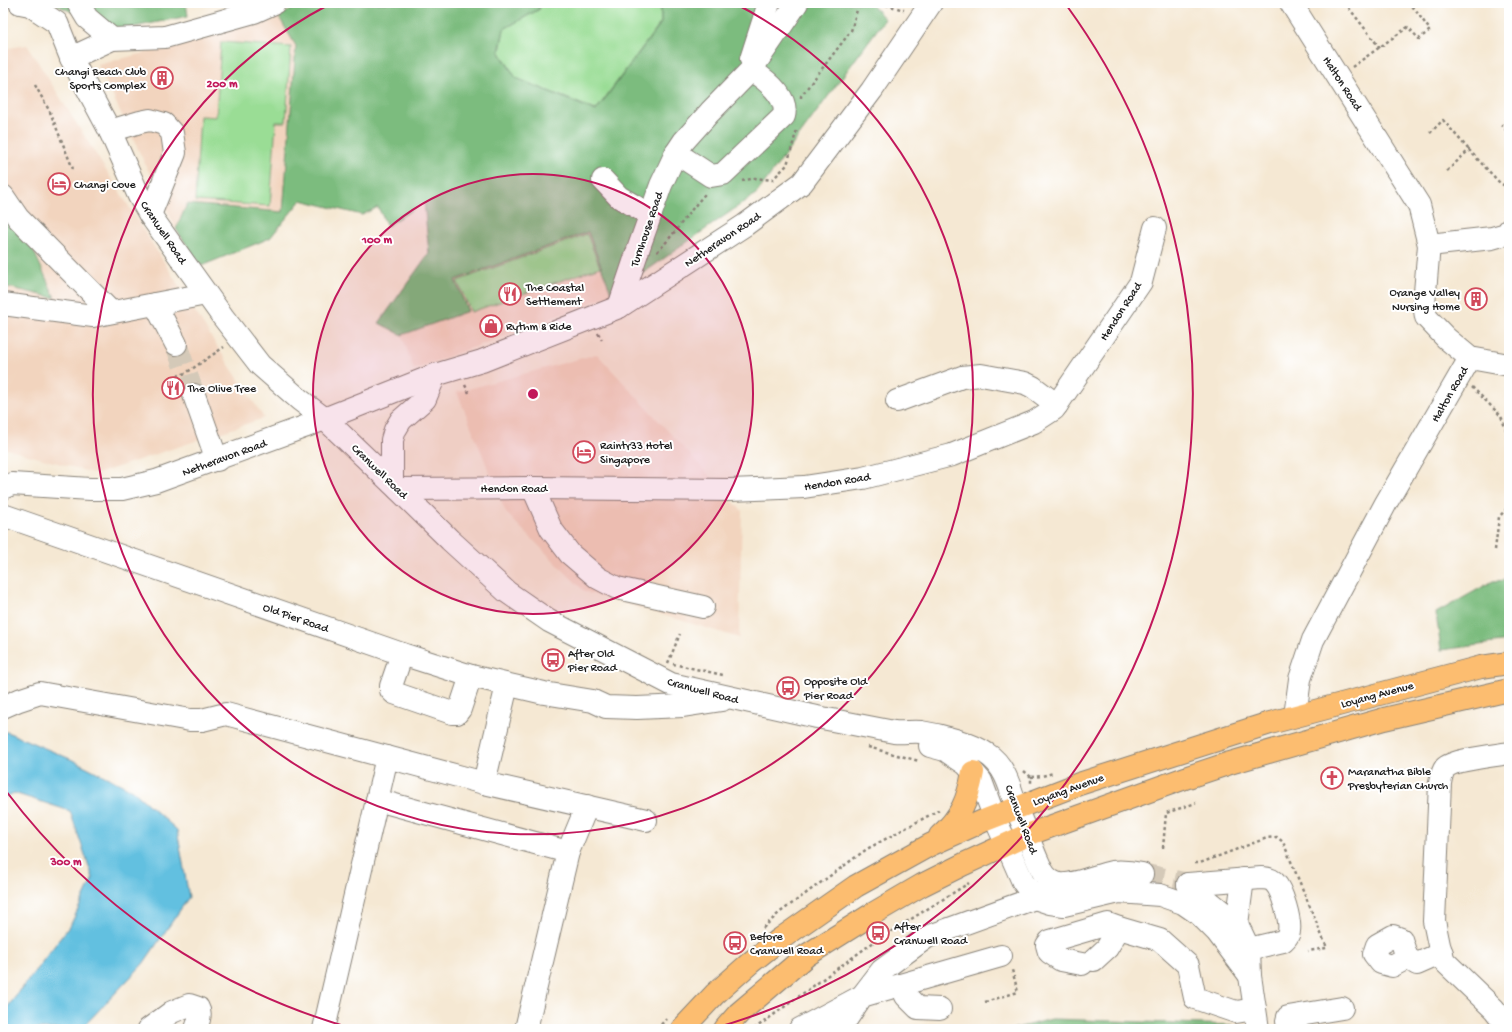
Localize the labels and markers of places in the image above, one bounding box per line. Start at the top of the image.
building icon: Changi Beach Club Sports Complex [149,65,175,91]
place label: Changi Beach Club Sports Complex [55,66,147,94]
hotel icon: Changi Cove [46,171,72,197]
place label: Changi Cove [74,179,137,193]
restaurant icon: The Coastal Settlement [497,281,523,307]
place label: The Coastal Settlement [525,282,584,310]
building icon: Orange Valley Nursing Home [1463,286,1489,312]
place label: Orange Valley Nursing Home [1390,287,1461,315]
shop icon: Rythm & Ride [478,313,504,339]
place label: Rythm & Ride [506,321,572,335]
restaurant icon: The Olive Tree [160,375,186,401]
place label: The Olive Tree [187,383,257,397]
centre of rings [526,387,540,401]
hotel icon: Raintr33 Hotel Singapore [571,439,597,465]
place label: Raintr33 Hotel Singapore [600,440,673,468]
bus stop icon: After Old Pier Road [540,647,566,673]
place label: After Old Pier Road [567,648,618,676]
bus stop icon: Opposite Old Pier Road [775,675,801,701]
place label: Opposite Old Pier Road [803,676,868,704]
church icon: Maranatha Bible Presbyterian Church [1319,765,1345,791]
place label: Maranatha Bible Presbyterian Church [1347,766,1449,794]
bus stop icon: After Cranwell Road [865,920,891,946]
place label: After Cranwell Road [894,921,968,949]
bus stop icon: Before Cranwell Road [722,930,748,956]
place label: Before Cranwell Road [749,931,824,959]

